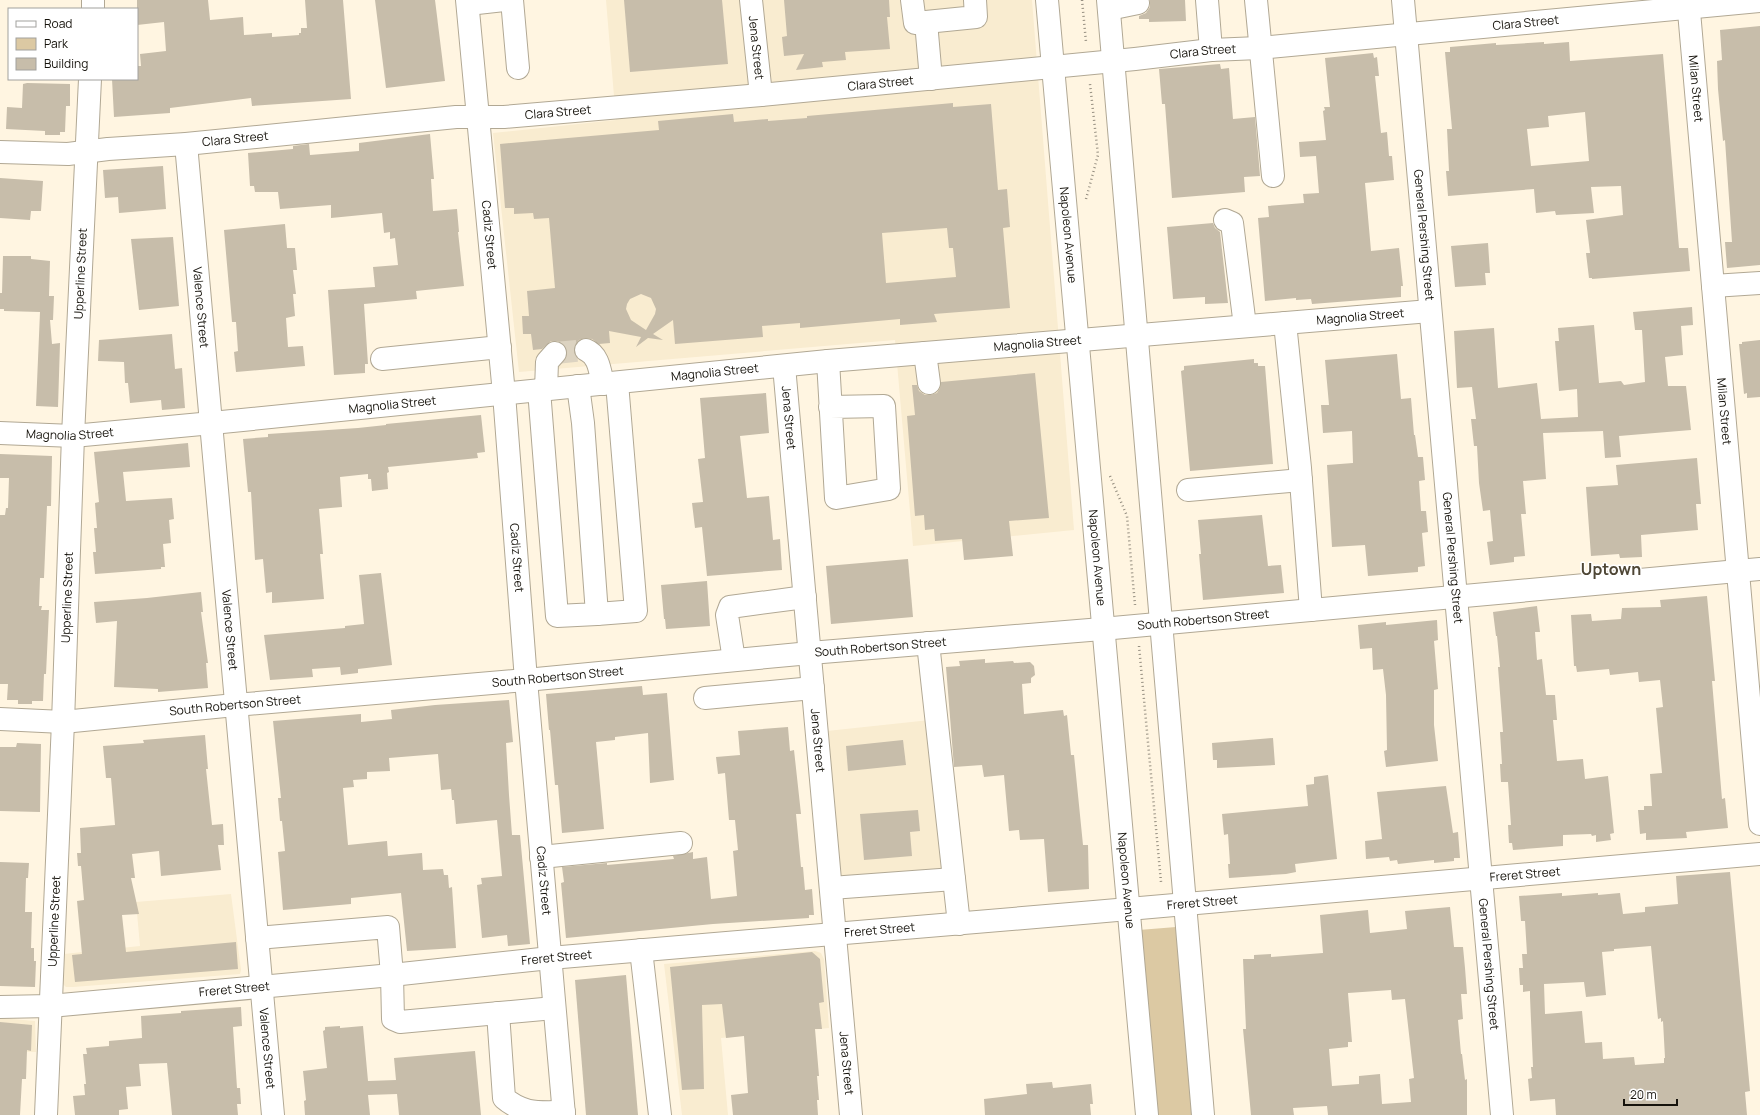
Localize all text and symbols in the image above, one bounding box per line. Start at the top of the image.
legend [8,8,138,80]
street label: Clara Street [1492,11,1560,34]
text: Road [44,15,72,32]
street label: Jena Street [745,15,768,81]
text: Park [44,35,69,52]
street label: Clara Street [1169,40,1237,63]
street label: Milan Street [1685,54,1708,123]
text: Building [44,55,88,72]
street label: Clara Street [847,71,915,95]
street label: Clara Street [524,101,592,123]
street label: Clara Street [201,127,269,150]
street label: General Pershing Street [1410,169,1439,302]
street label: Napoleon Avenue [1056,186,1081,284]
street label: Cadiz Street [478,200,501,270]
street label: Upperline Street [70,227,91,320]
street label: Valence Street [189,266,213,349]
street label: Magnolia Street [1316,304,1405,328]
street label: Magnolia Street [993,331,1082,355]
street label: Magnolia Street [670,359,760,385]
street label: Milan Street [1713,377,1736,446]
street label: Jena Street [778,385,800,451]
street label: Magnolia Street [348,391,437,417]
street label: Magnolia Street [26,423,115,444]
street label: General Pershing Street [1439,491,1467,624]
street label: Napoleon Avenue [1085,509,1110,607]
street label: Cadiz Street [506,523,528,593]
street label: Upperline Street [57,551,77,643]
district label: Uptown [1581,558,1641,580]
street label: Valence Street [218,589,242,671]
street label: South Robertson Street [1137,605,1270,634]
street label: South Robertson Street [814,633,947,661]
street label: South Robertson Street [491,662,625,691]
street label: South Robertson Street [168,690,302,719]
street label: Jena Street [807,708,829,773]
street label: Napoleon Avenue [1114,831,1139,929]
street label: Cadiz Street [533,845,556,916]
street label: Freret Street [1489,862,1561,886]
street label: Upperline Street [43,875,64,967]
street label: Freret Street [1166,891,1239,914]
street label: General Pershing Street [1475,898,1503,1031]
street label: Freret Street [843,918,916,941]
street label: Freret Street [520,945,593,969]
street label: Freret Street [198,977,271,1000]
street label: Valence Street [255,1007,280,1090]
street label: Jena Street [836,1031,858,1096]
scale bar [1624,1081,1677,1107]
text: 20 m [1630,1086,1657,1103]

